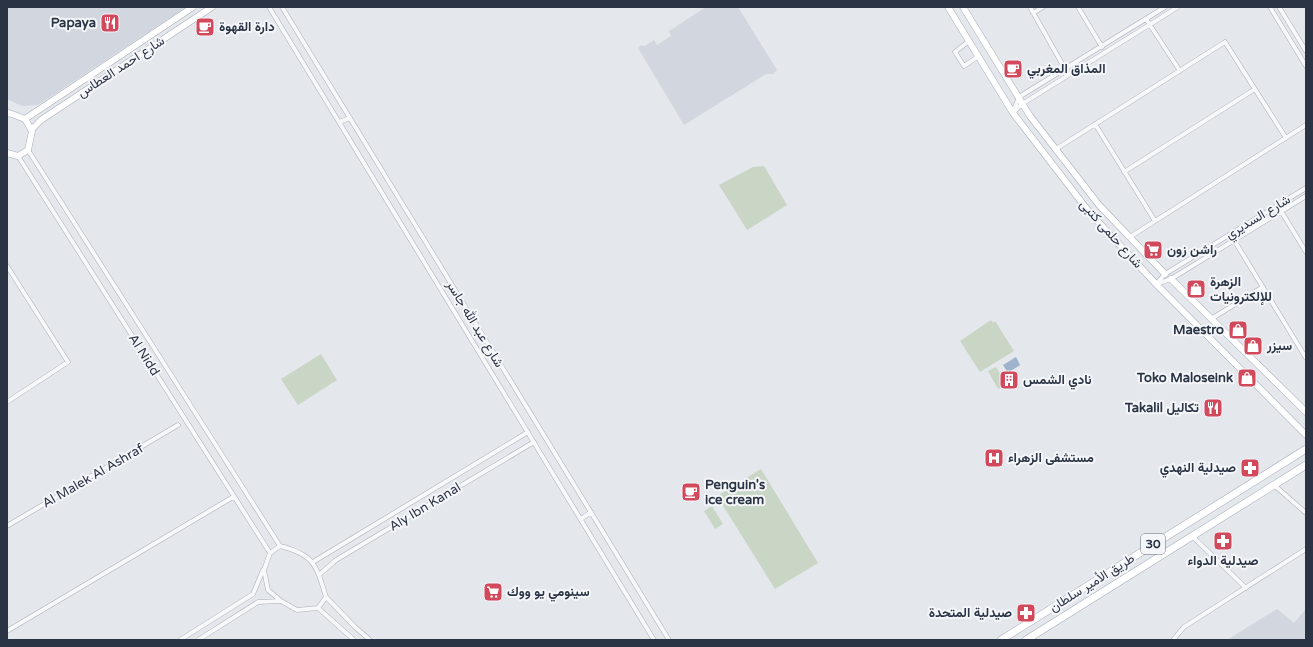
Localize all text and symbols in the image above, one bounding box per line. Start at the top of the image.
restaurant icon: Papaya [99,12,121,34]
place label: Papaya [51,15,96,31]
cafe icon: دارة القهوة [194,16,216,38]
place label: دارة القهوة [219,19,275,35]
street label: شارع احمد العطاس [74,33,168,102]
cafe icon: المذاق المغربي [1002,58,1024,80]
place label: المذاق المغربي [1027,61,1106,79]
street label: شارع السديري [1223,191,1294,244]
street label: شارع حلمى كتبى [1075,197,1146,272]
supermarket icon: راشن زون [1142,239,1164,261]
place label: راشن زون [1167,242,1217,258]
place label: الزهرة للإلكترونيات [1210,274,1272,306]
street label: شارع عبد الله جاسر [441,277,507,371]
shop icon: الزهرة للإلكترونيات [1185,278,1207,300]
shop icon: Maestro [1227,319,1249,341]
place label: Maestro [1173,322,1224,338]
street label: Al Nidd [125,331,163,379]
shop icon: سيزر [1242,335,1264,357]
place label: سيزر [1266,338,1292,354]
shop icon: Toko Maloseink [1236,367,1258,389]
building icon: نادي الشمس [998,369,1020,391]
place label: Toko Maloseink [1136,370,1233,386]
place label: نادي الشمس [1023,372,1092,390]
restaurant icon: Takalil تكاليل [1202,397,1224,419]
place label: Takalil تكاليل [1124,400,1200,416]
street label: Al Malek Al Ashraf [39,440,147,512]
hospital icon: مستشفى الزهراء [983,447,1005,469]
place label: مستشفى الزهراء [1008,450,1094,466]
pharmacy icon: صيدلية النهدي [1239,457,1261,479]
place label: صيدلية النهدي [1160,460,1236,478]
place label: Penguin's ice cream [705,477,765,508]
street label: Aly Ibn Kanal [386,479,464,535]
cafe icon: Penguin's ice cream [680,481,702,503]
pharmacy icon: صيدلية الدواء [1212,530,1234,552]
road number: 30 [1141,534,1165,554]
street label: طريق الأمير سلطان [1047,550,1137,616]
place label: صيدلية الدواء [1187,553,1259,569]
supermarket icon: سينومي يو ووك [482,581,504,603]
place label: سينومي يو ووك [507,584,590,602]
pharmacy icon: صيدلية المتحدة [1015,602,1037,624]
place label: صيدلية المتحدة [929,605,1012,621]

